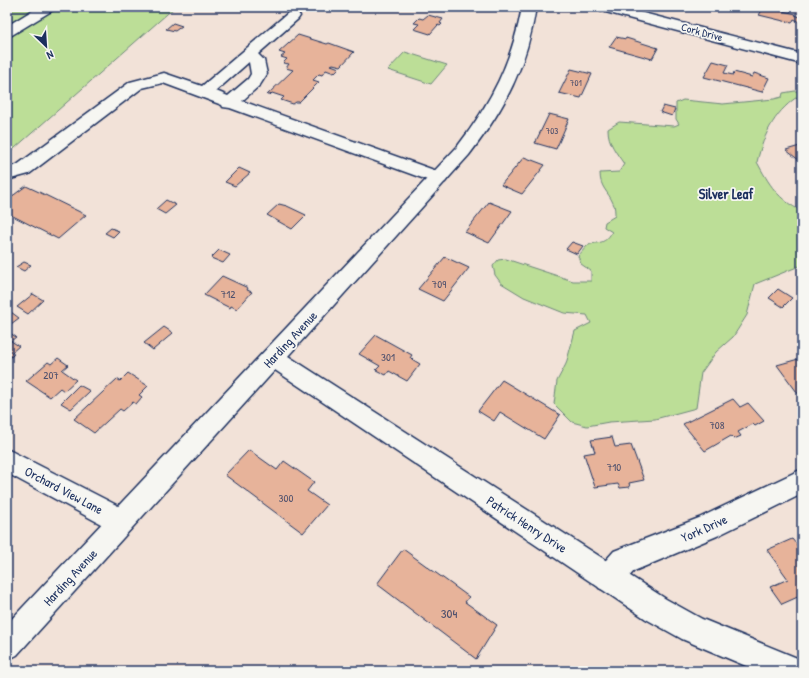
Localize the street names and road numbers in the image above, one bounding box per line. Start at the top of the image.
street label: Cork Drive [680,20,725,44]
street label: Harding Avenue [259,307,321,371]
street label: Orchard View Lane [22,462,106,518]
street label: Patrick Henry Drive [483,491,571,557]
street label: York Drive [678,510,730,546]
street label: Harding Avenue [39,545,101,609]

